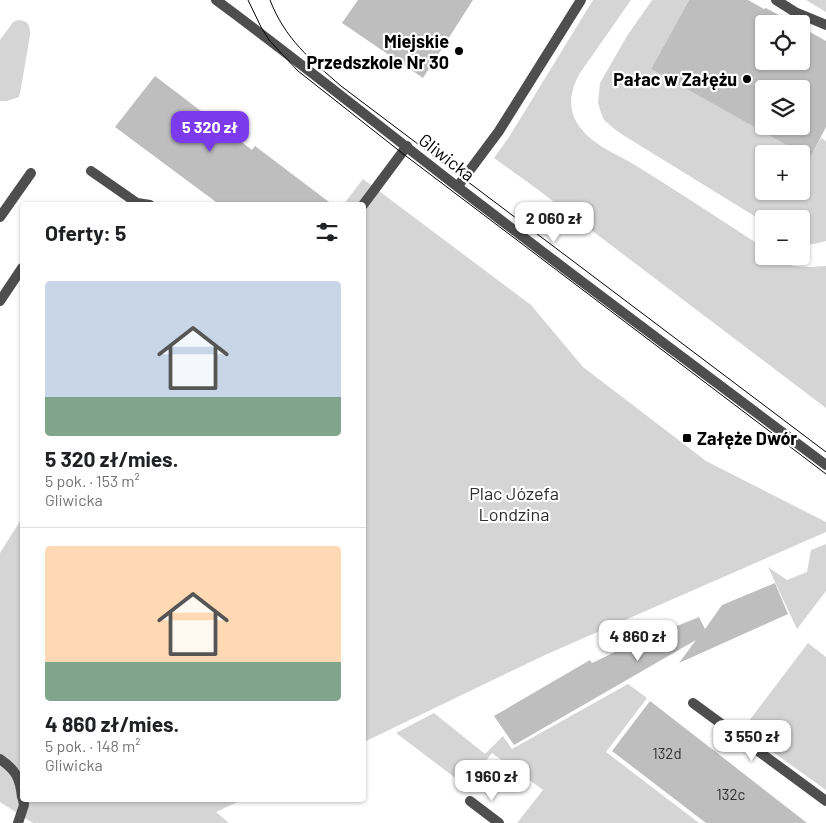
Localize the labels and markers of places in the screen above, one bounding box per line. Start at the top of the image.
place label: Miejskie Przedszkole Nr 30 [307,30,449,73]
marker: Miejskie Przedszkole Nr 30 [453,45,465,57]
place label: Pałac w Załężu [613,68,737,90]
marker: Pałac w Załężu [741,73,753,85]
pin: 5 320 zł [158,110,262,153]
pin: 2 060 zł [502,202,606,244]
place label: Załęże Dwór [697,427,797,449]
marker: Załęże Dwór [681,432,693,444]
pin: 4 860 zł [586,620,690,662]
pin: 3 550 zł [700,720,804,762]
pin: 1 960 zł [440,760,544,802]

